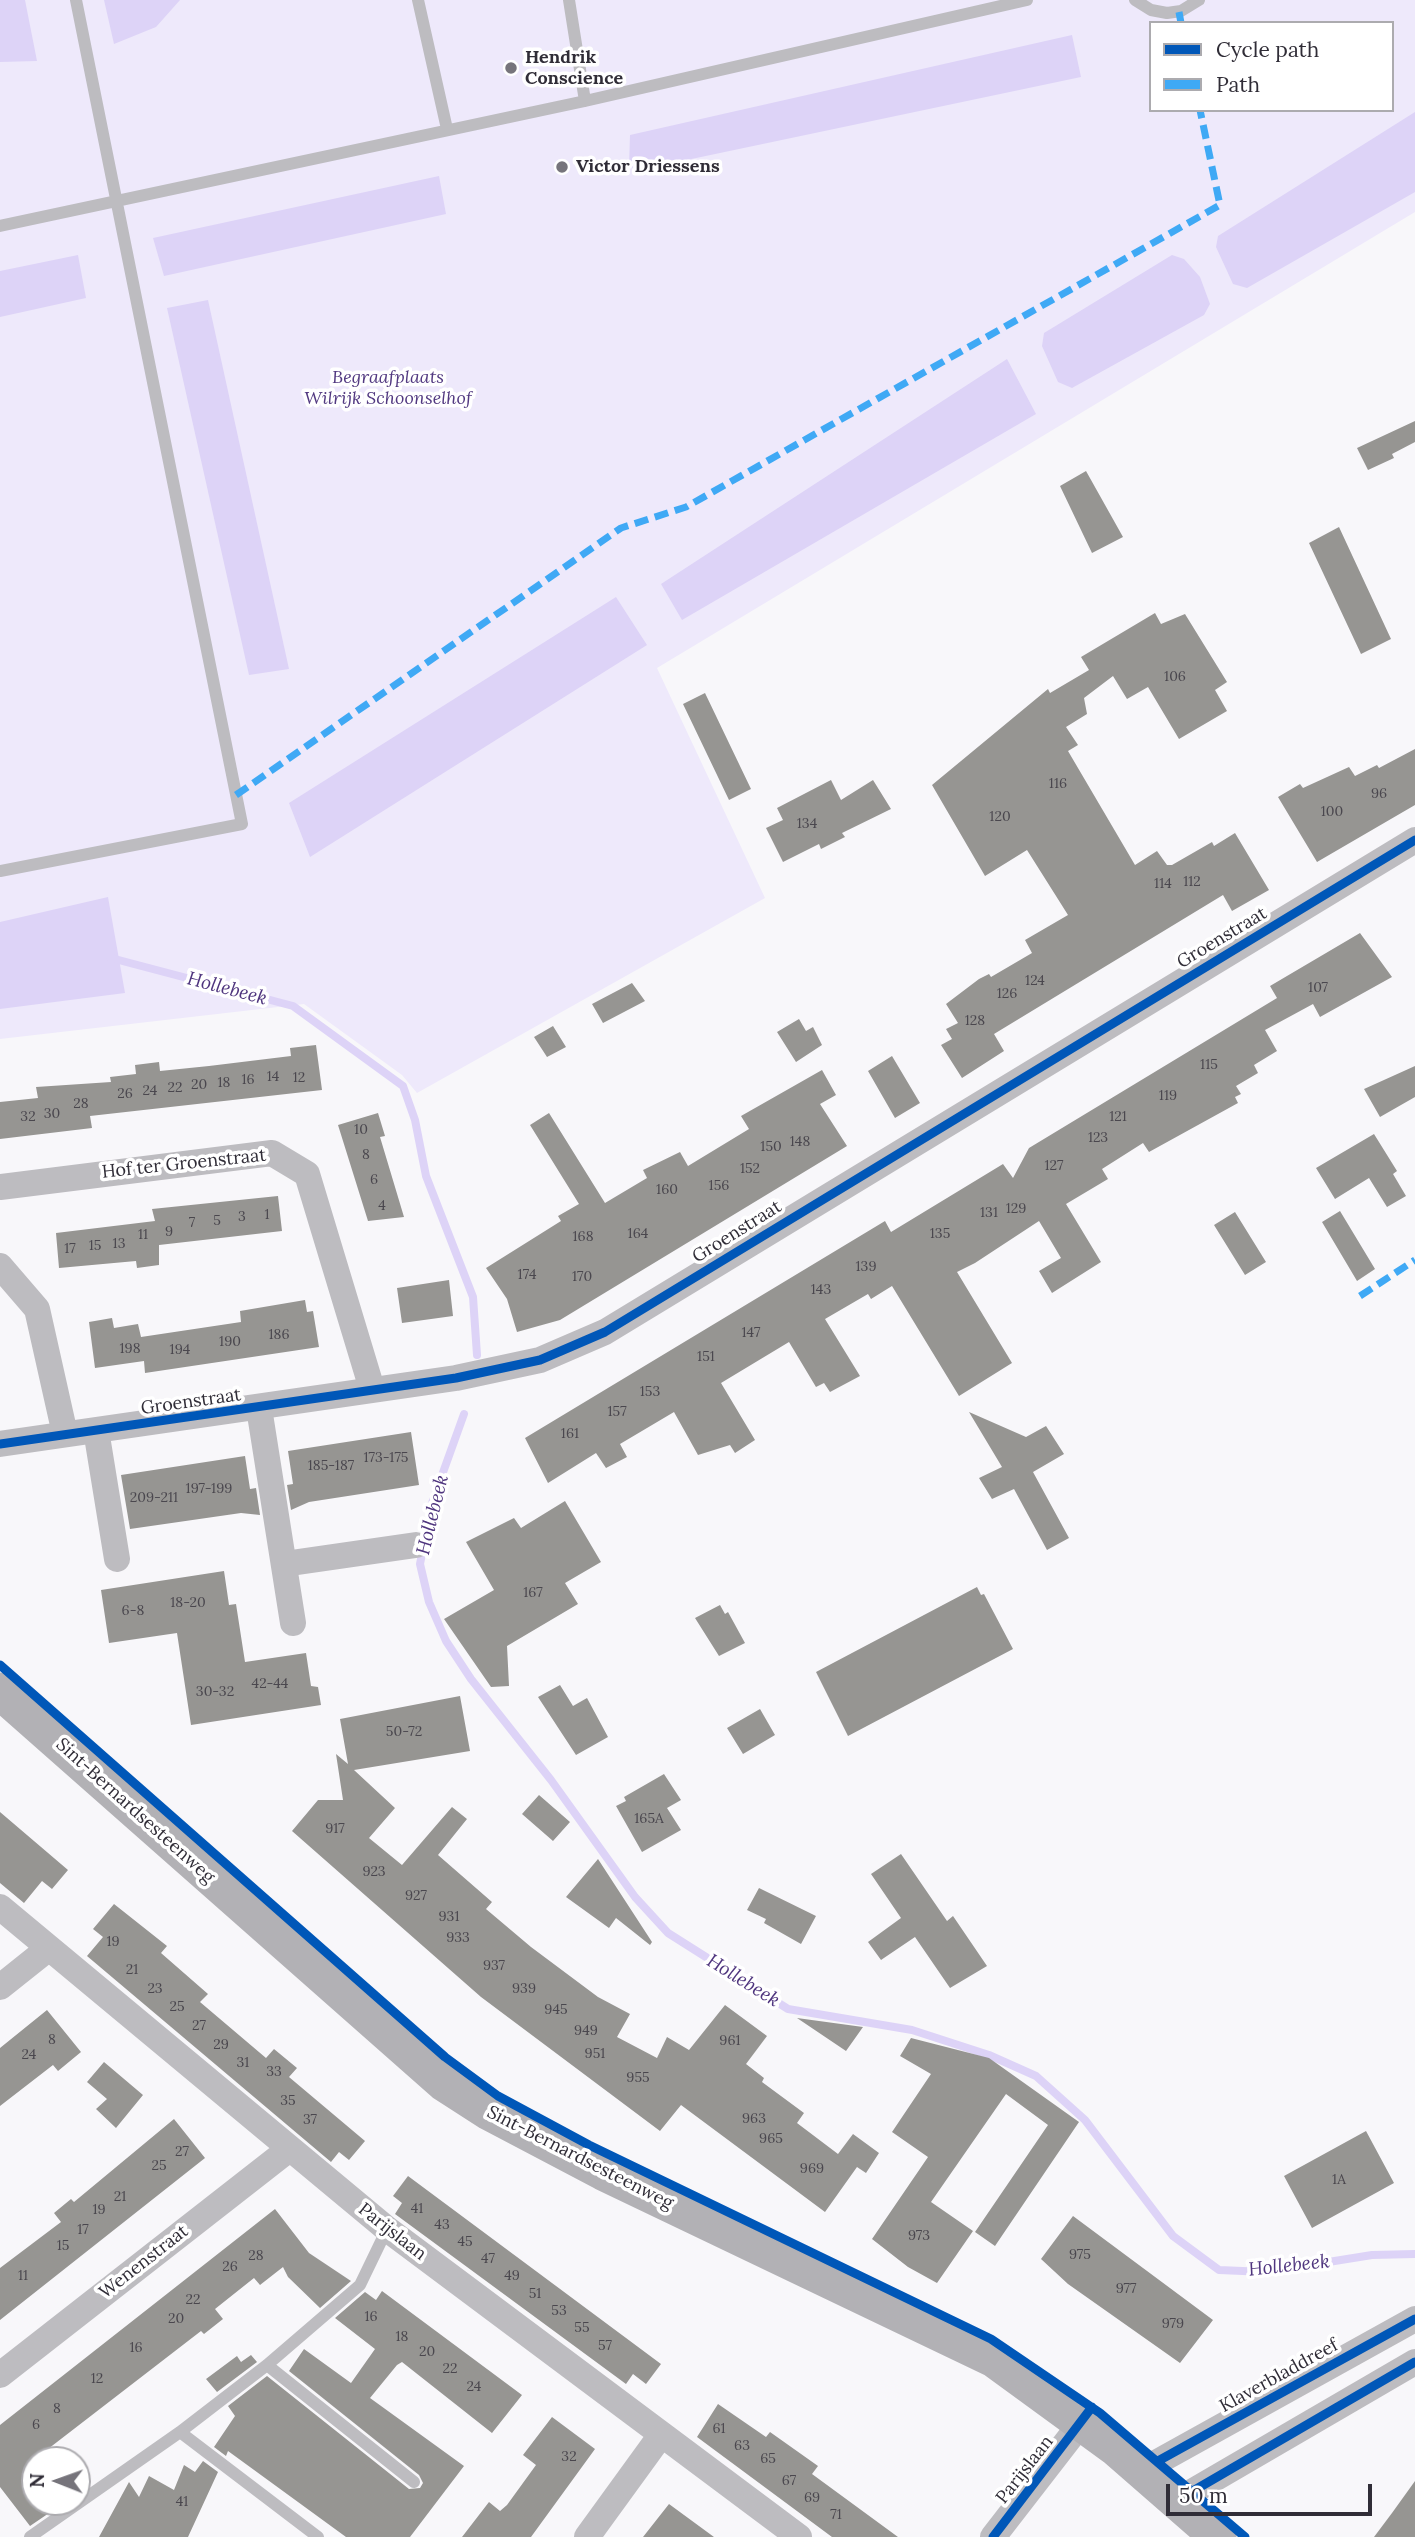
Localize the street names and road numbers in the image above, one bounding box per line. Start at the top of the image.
street label: Groenstraat [1173,903,1271,973]
street label: Hof ter Groenstraat [101,1145,267,1183]
street label: Groenstraat [688,1196,786,1268]
street label: Groenstraat [140,1384,242,1420]
street label: Sint-Bernardsesteenweg [51,1734,219,1888]
street label: Sint-Bernardsesteenweg [483,2102,677,2214]
street label: Parijslaan [354,2199,430,2265]
street label: Wenenstraat [95,2221,193,2303]
street label: Klaverbladdreef [1216,2335,1342,2417]
street label: Parijslaan [992,2432,1058,2508]

